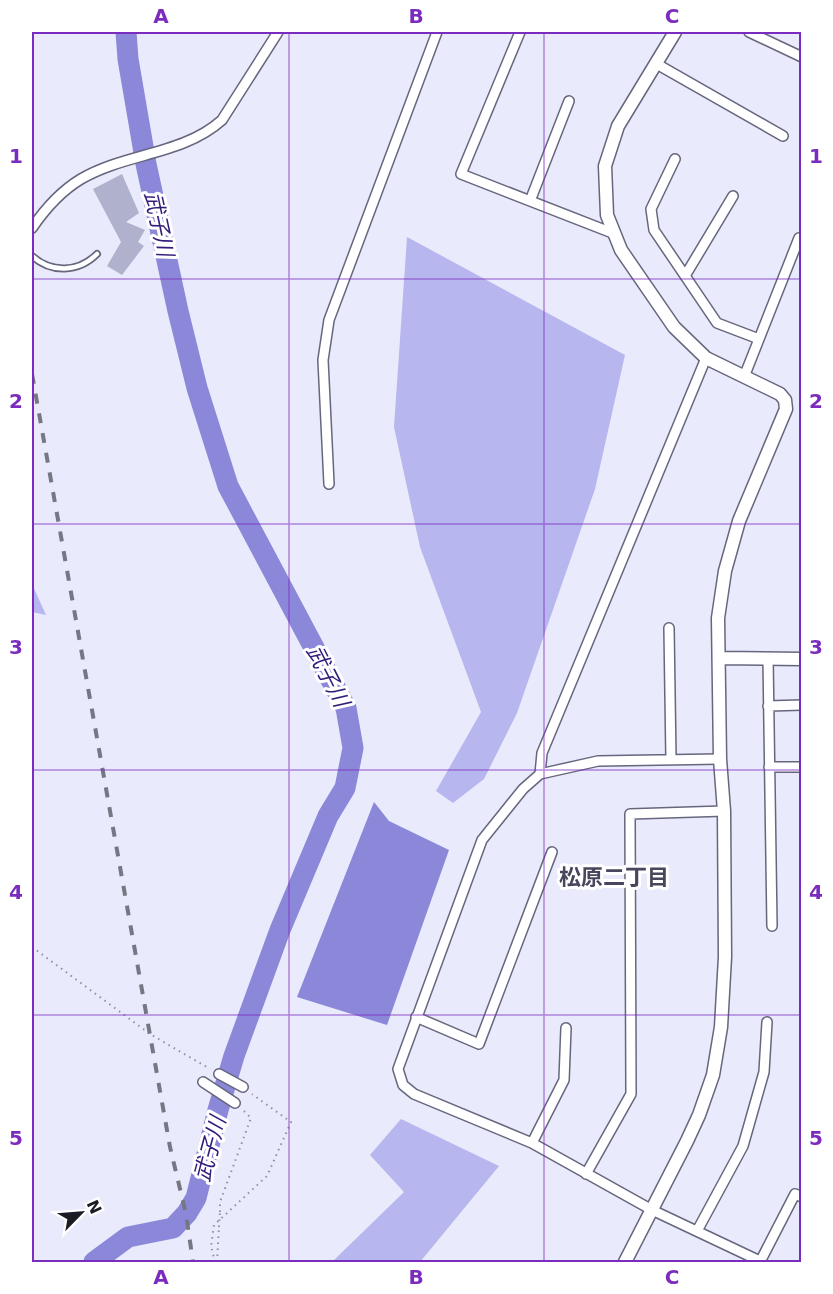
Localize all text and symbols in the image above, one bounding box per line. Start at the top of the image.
text: A [153,4,169,28]
text: B [408,4,424,28]
text: C [665,4,679,28]
text: 1 [9,144,23,168]
text: 1 [809,144,823,168]
water label: 武子川 [140,189,179,261]
text: 2 [9,389,23,413]
text: 2 [809,389,823,413]
text: 3 [9,635,23,659]
text: 3 [809,635,823,659]
water label: 武子川 [302,641,355,713]
district label: 松原二丁目 [559,865,669,890]
text: 4 [9,880,23,904]
text: 4 [809,880,823,904]
water label: 武子川 [189,1112,231,1184]
text: 5 [9,1126,23,1150]
text: 5 [809,1126,823,1150]
north arrow [51,1183,111,1243]
text: N [83,1197,106,1217]
text: A [153,1265,169,1289]
text: B [408,1265,424,1289]
text: C [665,1265,679,1289]

